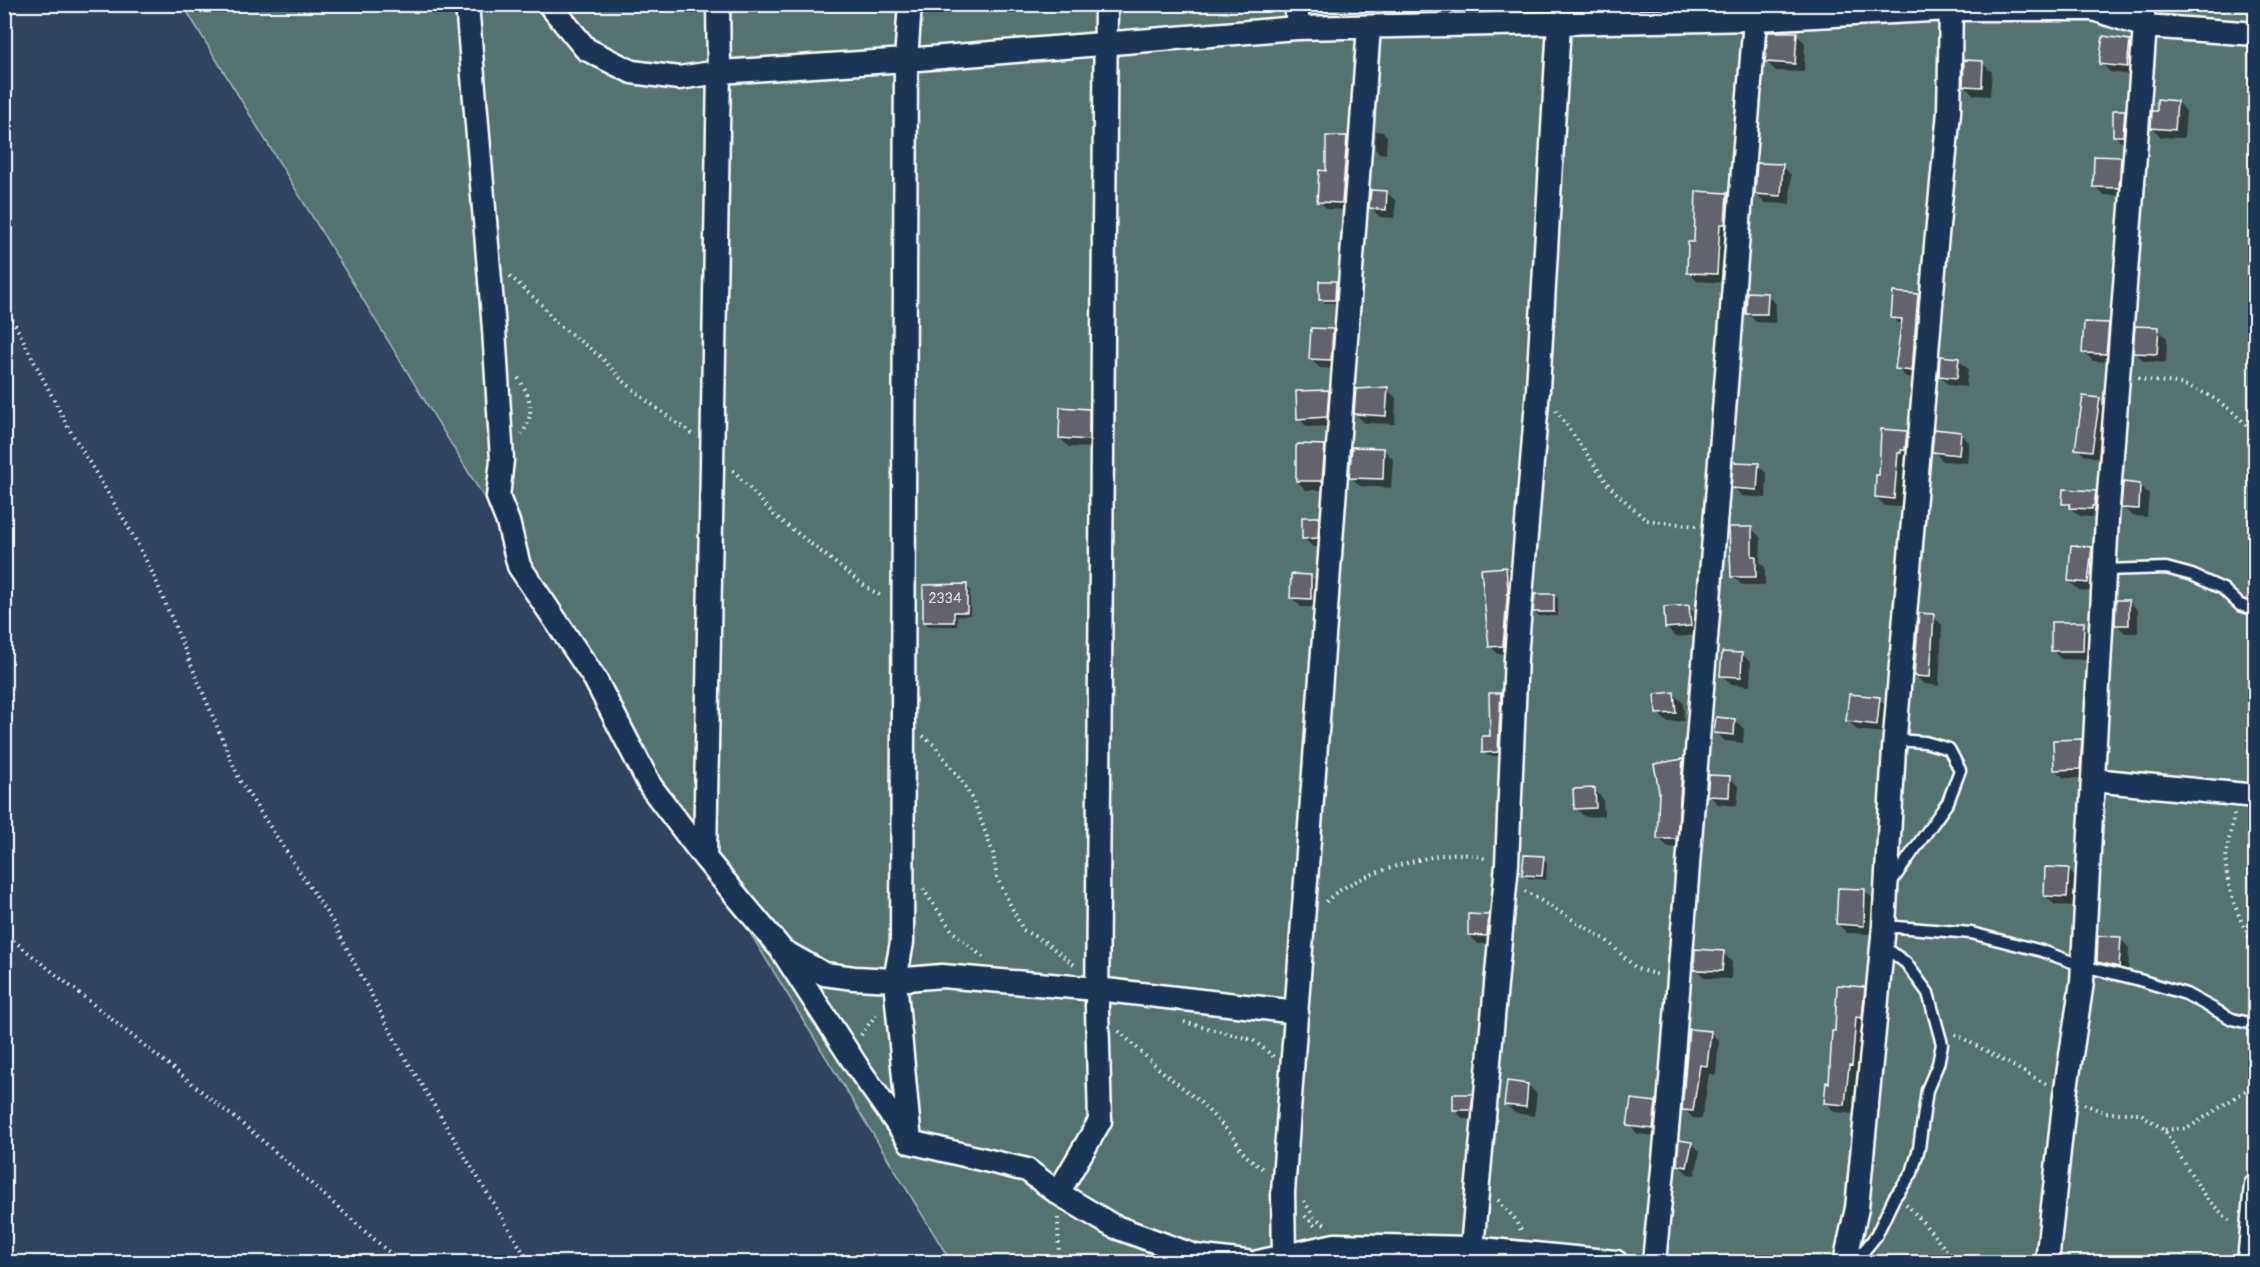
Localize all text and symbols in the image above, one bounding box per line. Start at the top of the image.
house number: 2334 [928,589,962,608]

